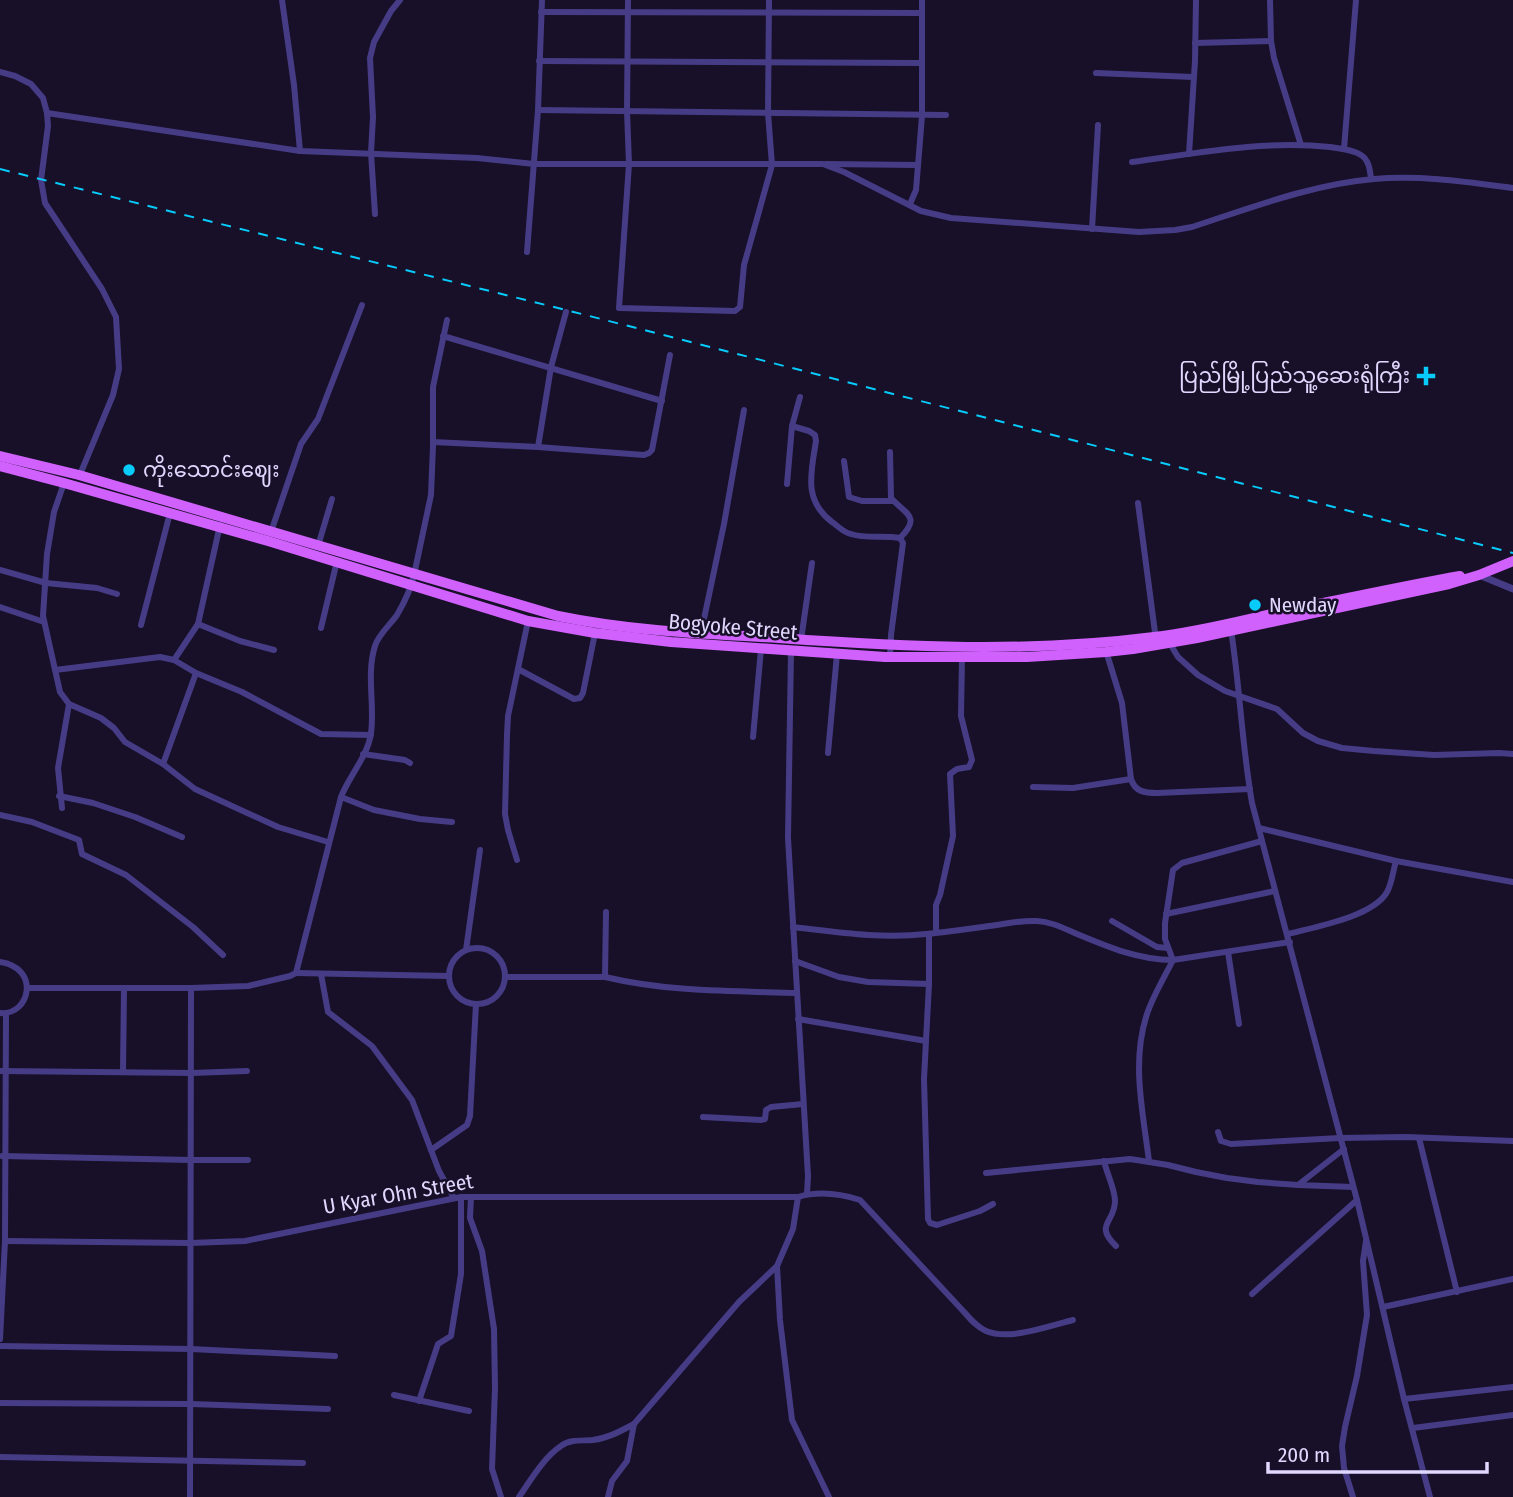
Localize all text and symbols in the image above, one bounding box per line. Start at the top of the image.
place label: ပြည်မြို့ပြည်သူ့ဆေးရုံကြီး [1179,360,1410,393]
marker: ပြည်မြို့ပြည်သူ့ဆေးရုံကြီး [1416,366,1436,386]
place label: ကိုးသောင်းဈေး [143,454,279,487]
marker: ကိုးသောင်းဈေး [121,462,137,478]
place label: Newday [1269,592,1337,618]
marker: Newday [1247,597,1263,613]
street label: Bogyoke Street [667,608,799,646]
street label: U Kyar Ohn Street [321,1168,475,1220]
scale bar [1268,1430,1487,1474]
text: 200 m [1278,1442,1330,1468]

